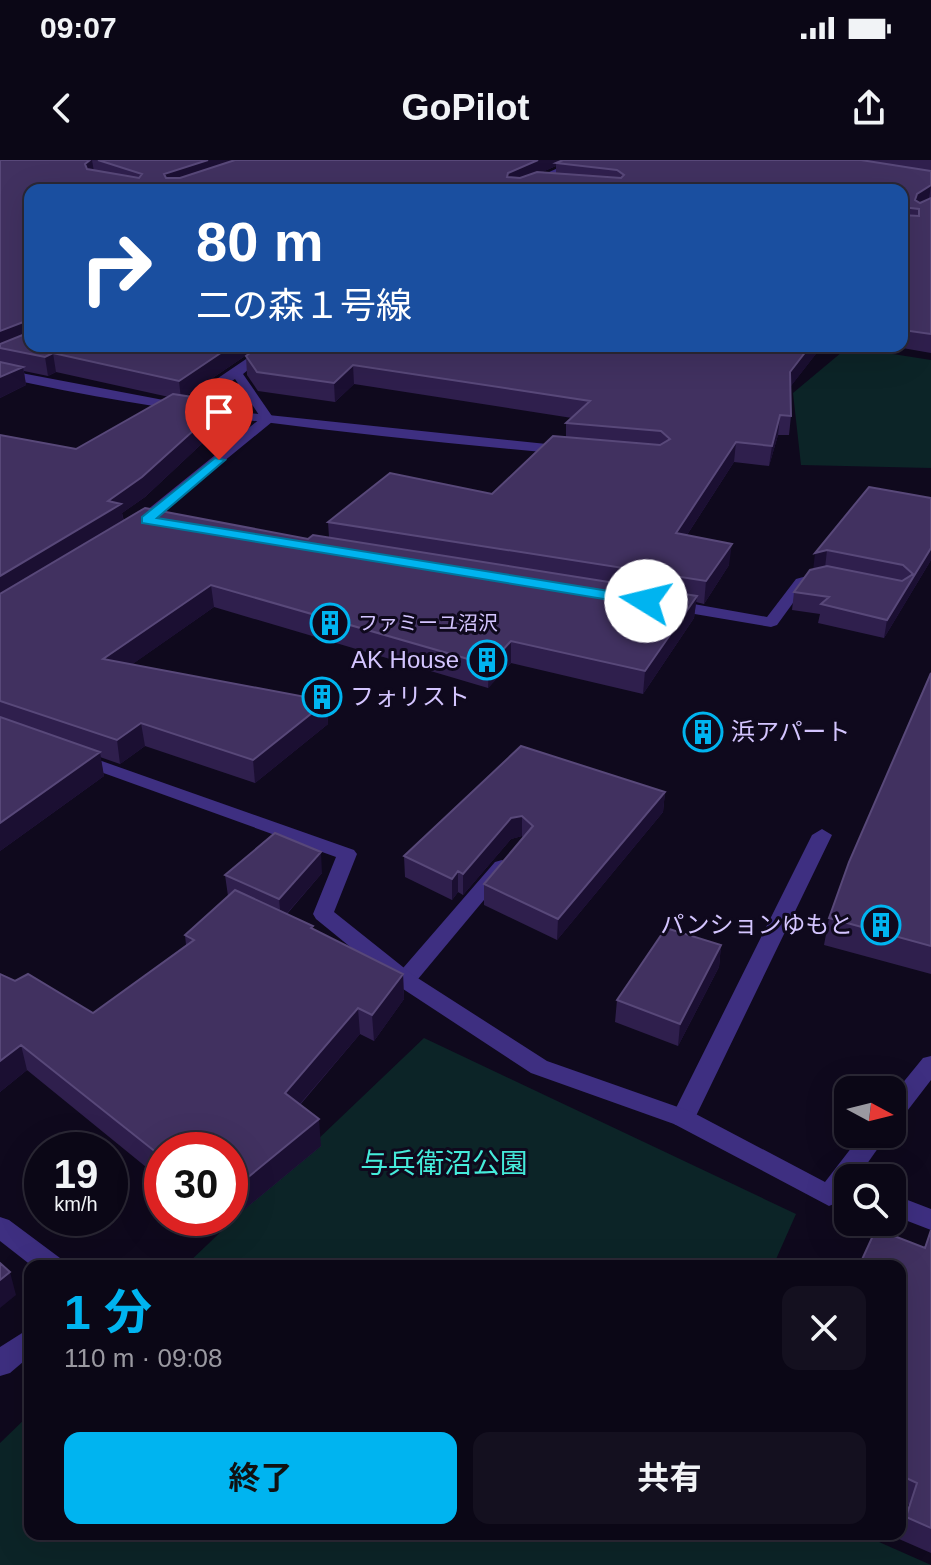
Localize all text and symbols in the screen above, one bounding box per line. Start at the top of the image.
text: 09:07 [40,11,117,44]
icon: back [40,86,84,130]
icon: share [847,86,891,130]
text: GoPilot [402,87,530,128]
text: 80 m [196,210,324,273]
icon: right [64,216,168,320]
text: 二の森１号線 [196,285,412,326]
pin [185,378,253,460]
icon: arrive [197,390,241,434]
position arrow [604,559,688,643]
building icon: ファミーユ沼沢 [309,602,351,644]
place label: ファミーユ沼沢 [358,612,498,634]
building icon: AK House [466,639,508,681]
place label: AK House [351,646,459,673]
building icon: フォリスト [301,676,343,718]
place label: フォリスト [350,683,470,710]
building icon: 浜アパート [682,711,724,753]
place label: 浜アパート [731,718,851,745]
building icon: パンションゆもと [860,904,902,946]
place label: パンションゆもと [660,911,853,938]
north arrow [834,1076,906,1148]
map controls [834,1076,906,1236]
speed limit sign: 30 [144,1132,248,1236]
park label: 与兵衛沼公園 [360,1148,528,1179]
text: 19 [54,1152,98,1196]
button: search [834,1164,906,1236]
text: km/h [54,1193,98,1215]
text: 1 分 [64,1286,152,1339]
button: close [782,1286,866,1370]
text: 110 m · 09:08 [64,1343,223,1373]
button: 終了 [64,1432,457,1524]
button: 共有 [473,1432,866,1524]

